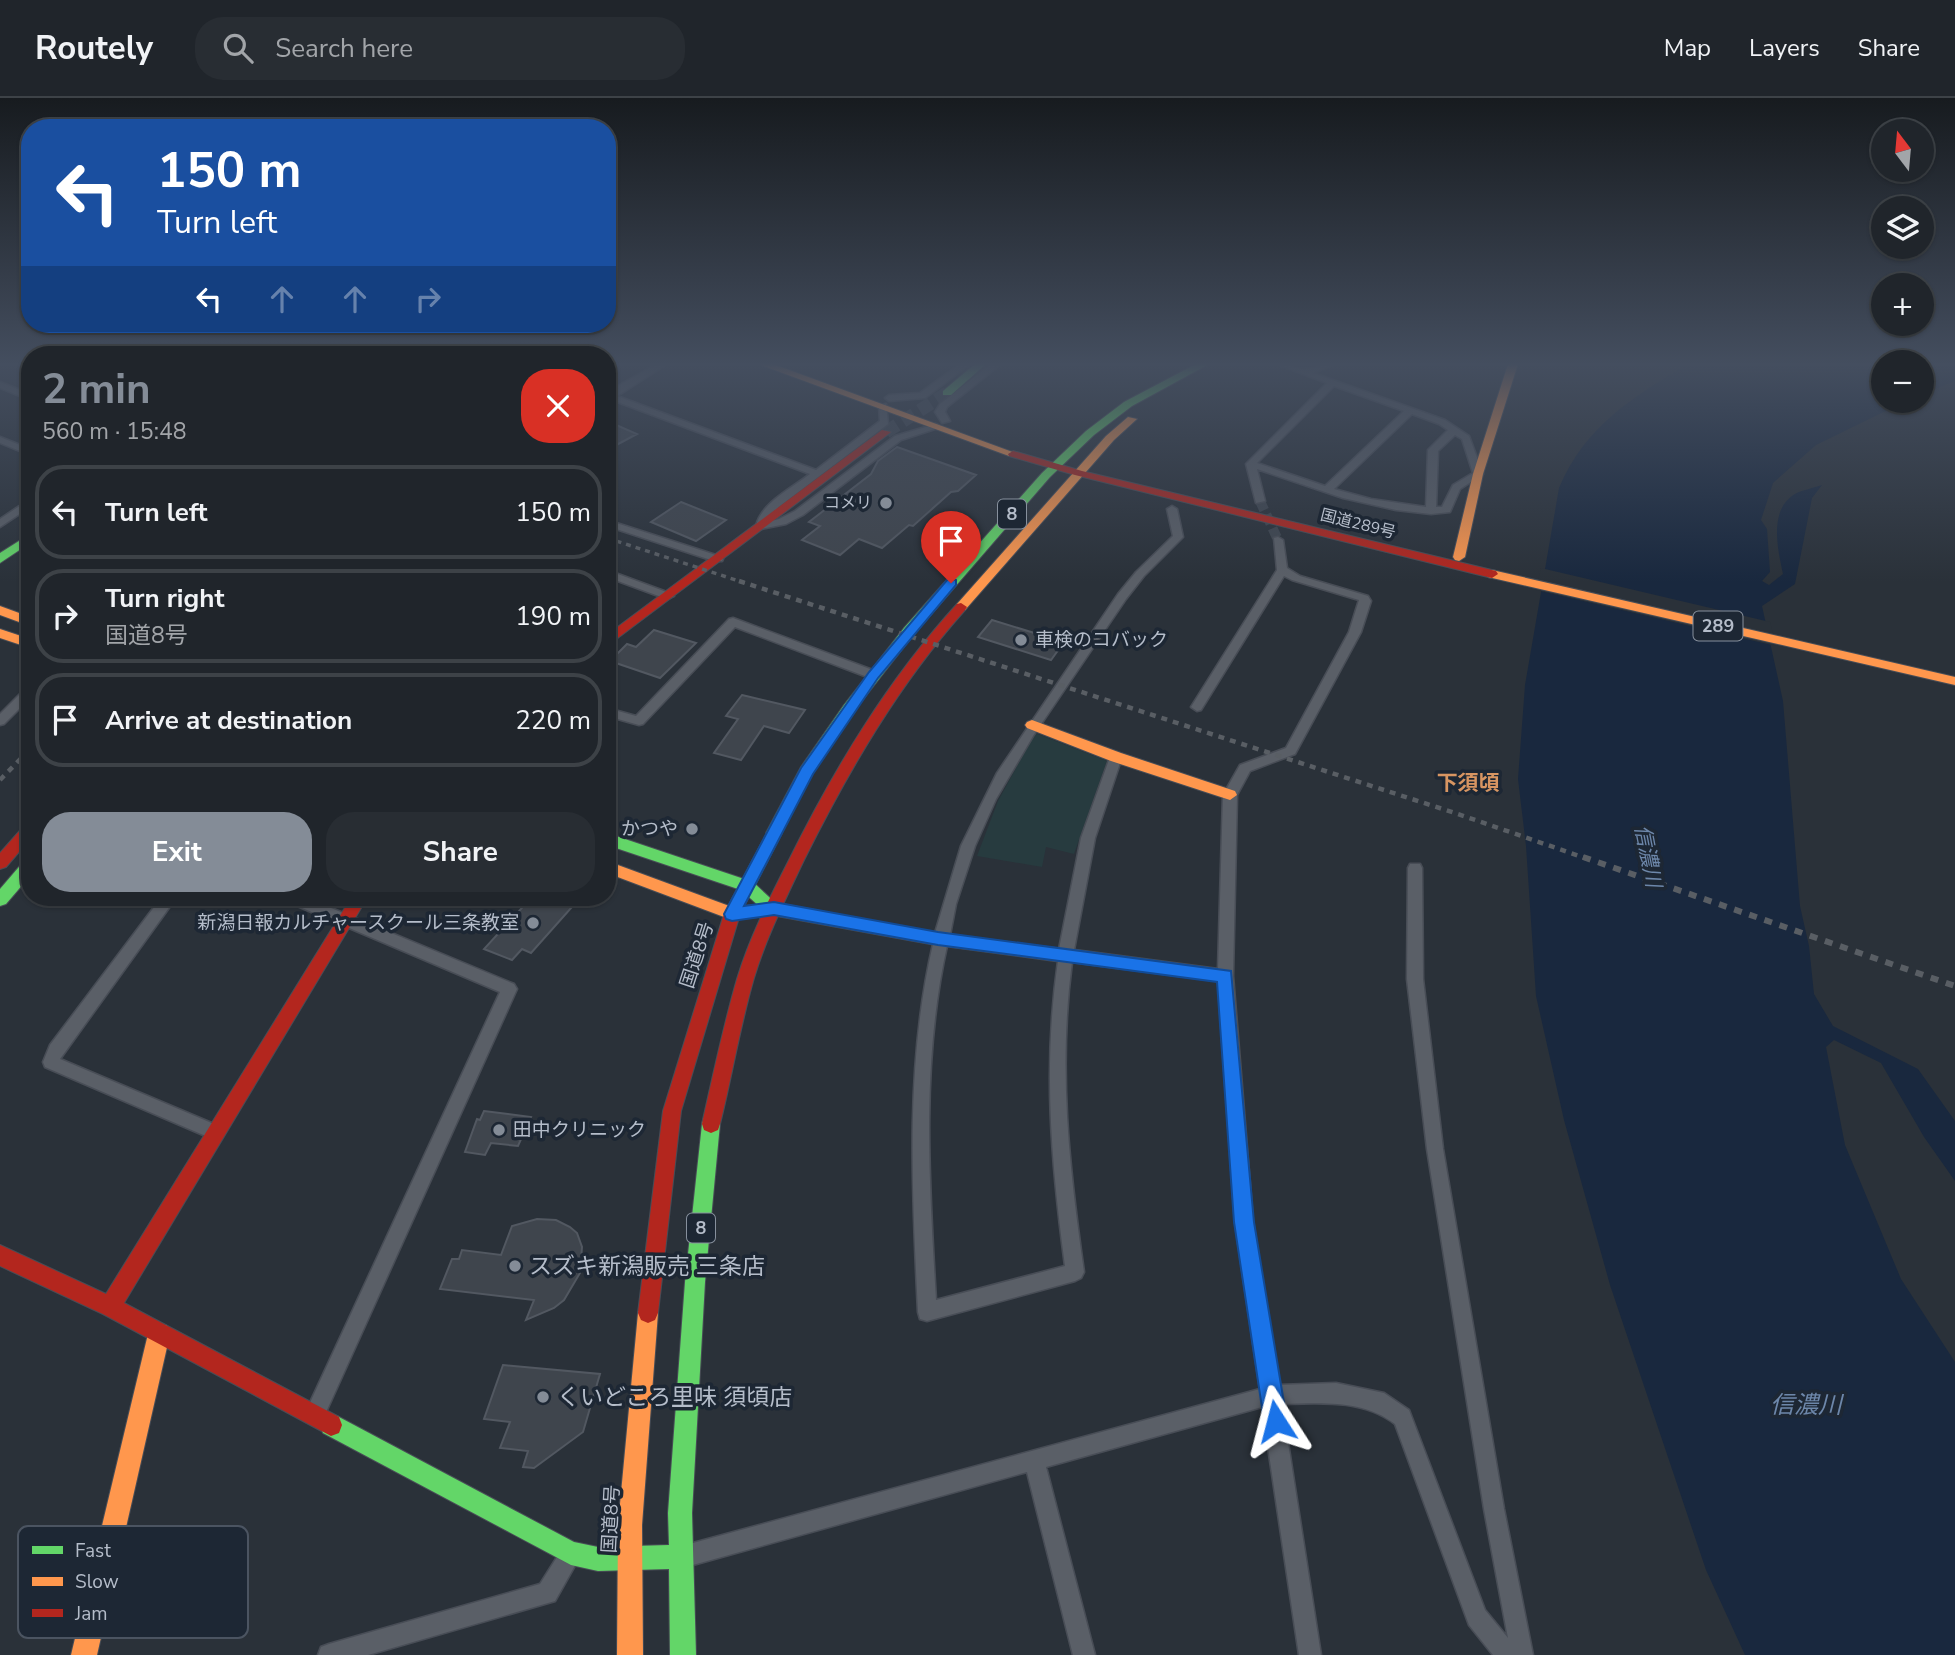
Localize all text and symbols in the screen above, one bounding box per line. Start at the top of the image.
search box [195,17,685,80]
text: Routely [35,26,153,71]
icon: search [219,29,257,67]
text: Search here [275,31,413,66]
text: Map [1664,32,1711,64]
text: Layers [1749,32,1820,64]
text: Share [1858,32,1920,64]
north arrow [1871,119,1934,182]
map controls [1871,119,1934,413]
text: 150 m [157,137,301,204]
icon: left [42,147,133,238]
button: layers [1871,196,1934,259]
text: Turn left [157,201,277,244]
button: + [1871,273,1934,336]
icon: left [190,280,228,318]
icon: ahead [263,280,301,318]
icon: ahead [336,280,374,318]
icon: right [409,280,447,318]
button: − [1871,350,1934,413]
text: 2 min [42,361,151,418]
button: close [521,369,595,443]
text: 560 m · 15:48 [42,416,187,447]
place label: コメリ [824,492,872,514]
icon: left [46,493,84,531]
text: Turn left [105,495,208,530]
text: 150 m [515,495,591,530]
marker: コメリ [878,495,894,511]
road number: 8 [998,500,1026,528]
street label: 国道289号 [1318,504,1398,544]
pin [921,511,981,583]
icon: arrive [932,522,970,560]
text: Turn right [105,581,224,616]
icon: right [46,597,84,635]
text: 190 m [515,599,591,634]
road number: 289 [1694,612,1742,640]
text: 国道8号 [105,620,188,651]
place label: 車検のコバック [1035,627,1168,653]
marker: 車検のコバック [1013,632,1029,648]
icon: arrive [46,701,84,739]
text: Arrive at destination [105,703,352,738]
text: 220 m [515,703,591,738]
district label: 下須頃 [1437,769,1500,797]
button: Exit [42,812,312,892]
button: Share [326,812,595,892]
place label: かつや [621,816,678,842]
marker: かつや [684,821,700,837]
water label: 信濃川 [1628,822,1668,892]
place label: 新潟日報カルチャースクール三条教室 [197,910,519,936]
marker: 新潟日報カルチャースクール三条教室 [525,915,541,931]
street label: 国道8号 [674,918,720,992]
place label: 田中クリニック [513,1117,646,1143]
marker: 田中クリニック [491,1122,507,1138]
road number: 8 [687,1213,715,1242]
place label: スズキ新潟販売 三条店 [529,1251,765,1282]
marker: スズキ新潟販売 三条店 [507,1258,523,1274]
place label: くいどころ里味 須頃店 [557,1382,792,1413]
position arrow [1239,1384,1313,1458]
marker: くいどころ里味 須頃店 [535,1389,551,1405]
water label: 信濃川 [1770,1389,1845,1421]
street label: 国道8号 [596,1484,626,1554]
legend [18,1526,248,1638]
text: Fast [75,1538,111,1564]
text: Slow [75,1569,119,1595]
text: Jam [74,1601,108,1627]

